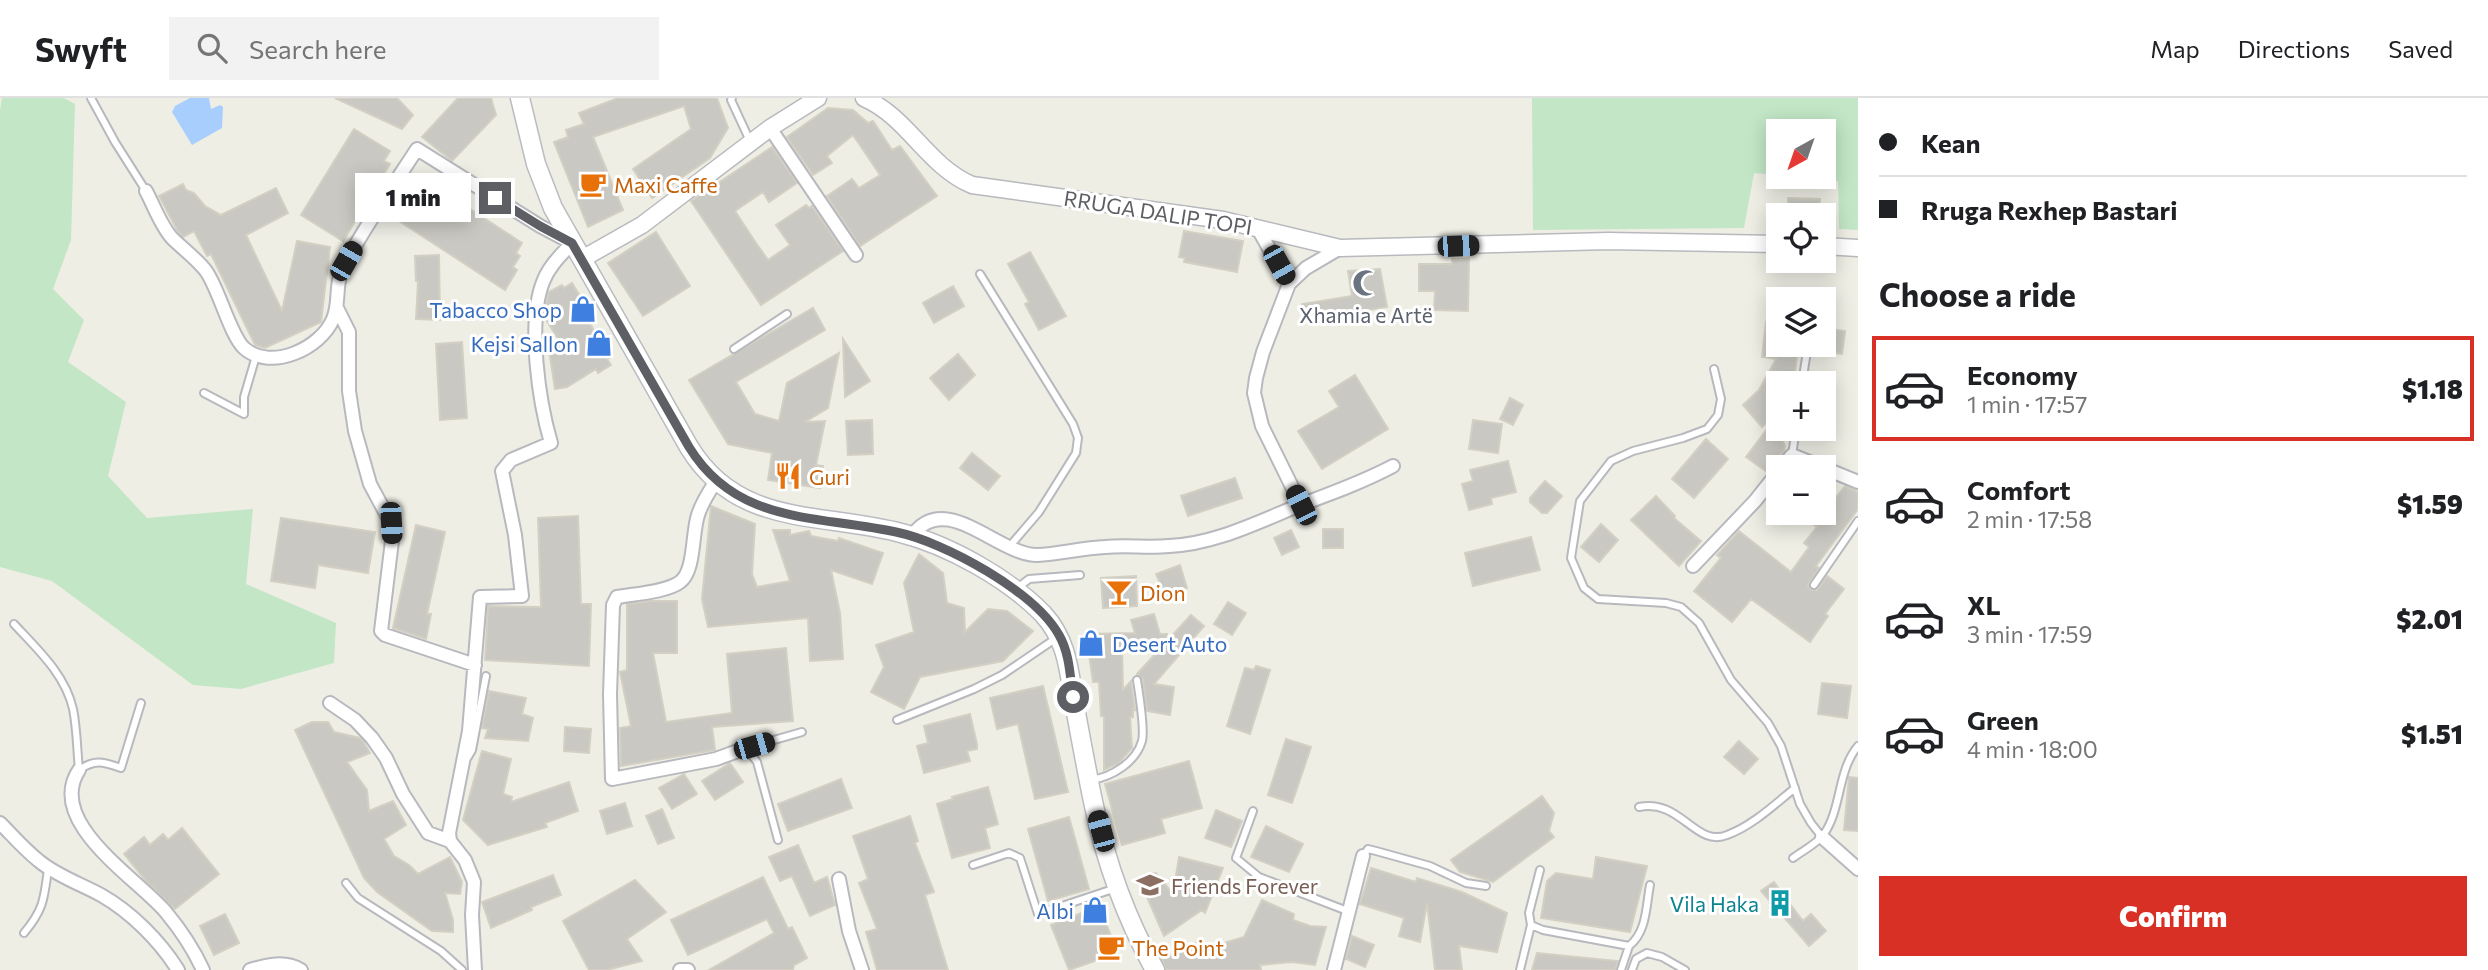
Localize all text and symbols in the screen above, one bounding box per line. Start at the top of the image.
search box [169,17,659,80]
text: Swyft [35,28,127,69]
icon: search [193,29,231,67]
text: Search here [249,33,386,64]
text: Map [2150,34,2200,63]
text: Directions [2238,34,2350,63]
text: Saved [2388,34,2453,63]
north arrow [1766,119,1836,189]
map controls [1766,119,1836,525]
text: Kean [1921,127,1981,158]
cafe icon: Maxi Caffe [578,169,608,199]
place label: Maxi Caffe [614,172,718,197]
callout: 1 min [355,174,470,222]
route end [479,182,511,214]
text: 1 min [385,183,441,211]
street label: RRUGA DALIP TOPI [1062,185,1254,239]
text: Rruga Rexhep Bastari [1921,194,2178,225]
button: locate [1766,203,1836,273]
car [1437,235,1480,257]
car [327,238,366,284]
car [1260,242,1299,288]
mosque icon: Xhamia e Artë [1351,268,1381,298]
text: Choose a ride [1879,274,2076,314]
button: layers [1766,287,1836,357]
shop icon: Tabacco Shop [568,294,598,324]
place label: Tabacco Shop [429,297,562,322]
place label: Xhamia e Artë [1299,302,1433,327]
shop icon: Kejsi Sallon [584,328,614,358]
place label: Kejsi Sallon [471,331,578,356]
icon: car [1883,357,1946,420]
text: Economy [1967,359,2078,390]
button: + [1766,371,1836,441]
text: $1.18 [2402,373,2463,404]
text: 1 min · 17:57 [1967,390,2087,418]
button: − [1766,455,1836,525]
restaurant icon: Guri [773,461,803,491]
place label: Guri [809,464,850,489]
icon: car [1883,472,1946,535]
text: Comfort [1967,474,2070,505]
car [1283,482,1320,528]
text: $1.59 [2397,488,2463,519]
car [380,501,403,545]
text: 2 min · 17:58 [1967,505,2092,533]
bar icon: Dion [1104,577,1134,607]
place label: Dion [1140,580,1185,605]
icon: car [1883,587,1946,650]
text: XL [1967,589,2001,620]
text: $2.01 [2396,603,2463,634]
text: 3 min · 17:59 [1967,620,2093,648]
shop icon: Desert Auto [1076,628,1106,658]
place label: Desert Auto [1112,631,1227,656]
route start [1057,681,1089,713]
icon: car [1883,702,1946,765]
text: Green [1967,704,2039,735]
text: $1.51 [2401,718,2463,749]
car [731,730,778,762]
text: 4 min · 18:00 [1967,735,2098,763]
car [1086,808,1117,854]
school or university icon: Friends Forever [1135,870,1165,900]
place label: Friends Forever [1171,873,1318,898]
button: Confirm [1879,876,2467,956]
building icon: Vila Haka [1765,888,1795,918]
place label: Vila Haka [1670,891,1759,916]
shop icon: Albi [1080,895,1110,925]
place label: Albi [1036,898,1074,923]
cafe icon: The Point [1096,932,1126,962]
place label: The Point [1132,935,1224,960]

